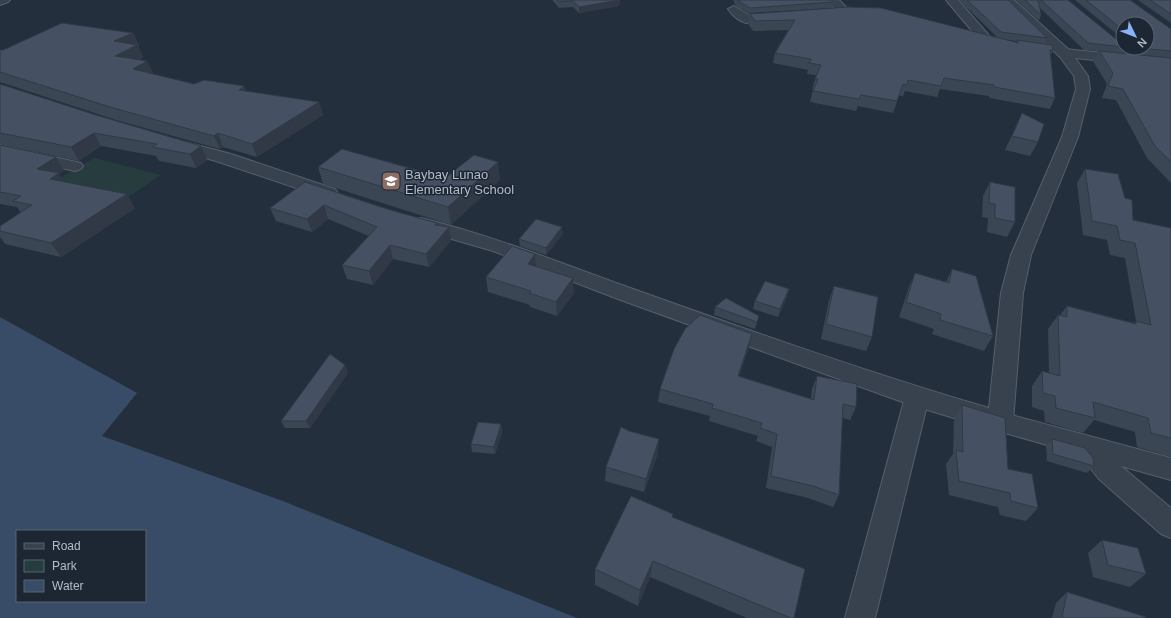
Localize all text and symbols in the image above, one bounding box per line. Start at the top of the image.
north arrow [1115,16,1155,56]
text: N [1135,36,1149,50]
place label: Baybay Lunao Elementary School [405,167,514,197]
school or university icon: Baybay Lunao Elementary School [380,170,402,192]
legend [16,530,146,602]
text: Road [52,539,81,553]
text: Park [52,559,78,573]
text: Water [52,579,84,593]

